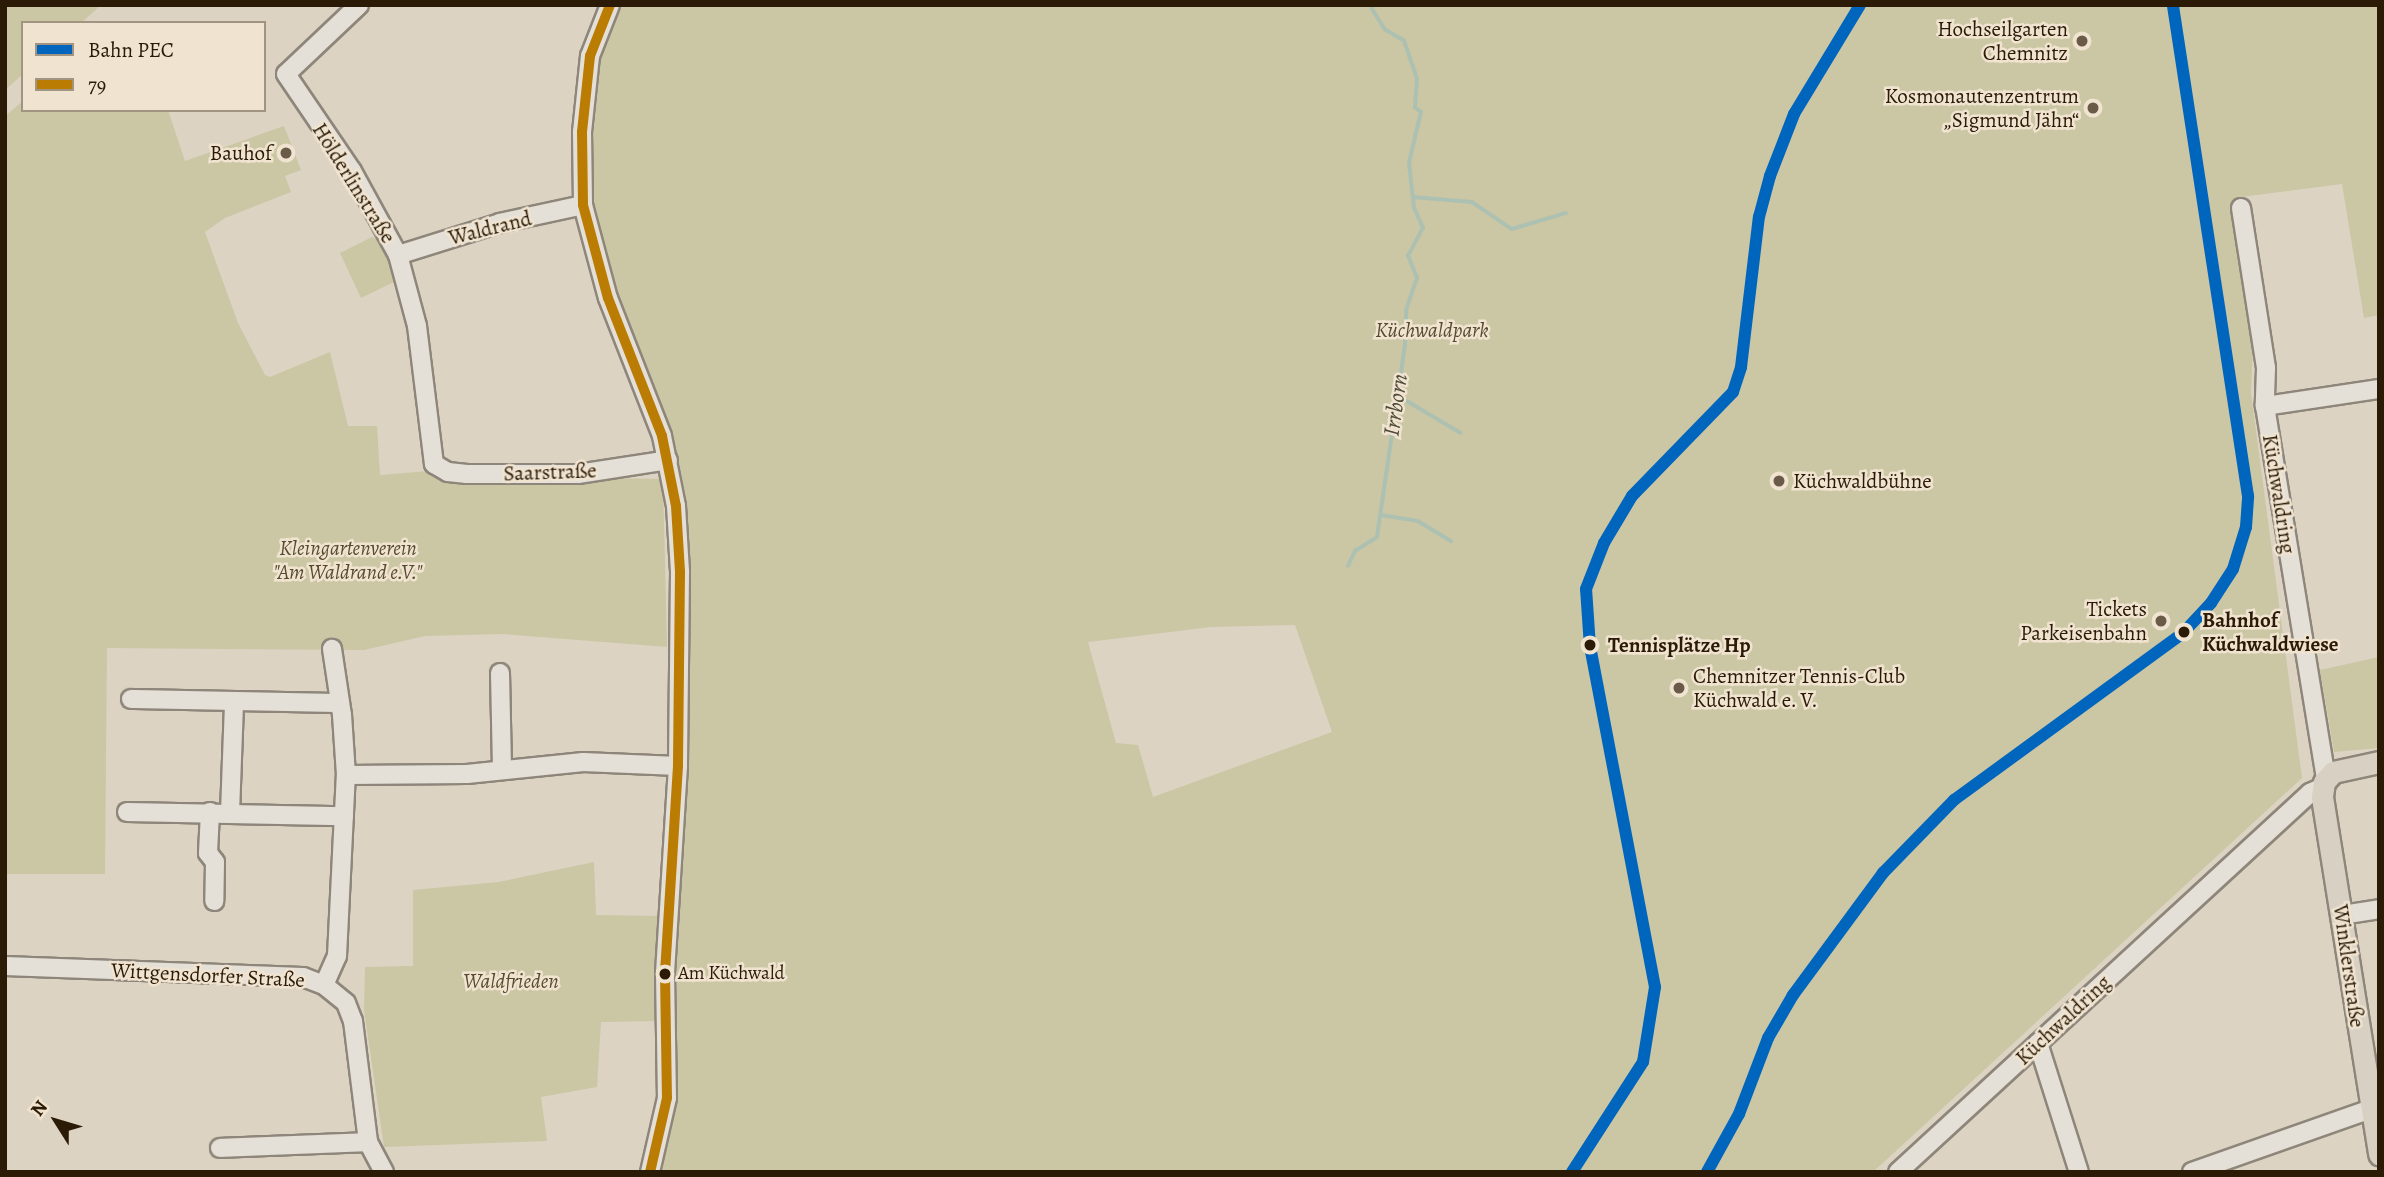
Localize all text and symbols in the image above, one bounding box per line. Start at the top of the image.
place label: Hochseilgarten Chemnitz [1937,16,2068,66]
legend [21,21,266,112]
marker: Hochseilgarten Chemnitz [2074,33,2090,49]
text: Bahn PEC [88,36,174,64]
text: 79 [88,71,106,99]
place label: Kosmonautenzentrum „Sigmund Jähn“ [1885,83,2079,133]
marker: Kosmonautenzentrum „Sigmund Jähn“ [2085,100,2101,116]
street label: Hölderlinstraße [307,118,401,248]
place label: Bauhof [210,140,272,166]
marker: Bauhof [278,145,294,161]
street label: Waldrand [446,206,534,250]
park label: Küchwaldpark [1375,317,1489,343]
water label: Irrborn [1378,372,1414,438]
street label: Küchwaldring [2257,433,2301,555]
street label: Saarstraße [503,458,597,486]
place label: Küchwaldbühne [1793,468,1932,494]
marker: Küchwaldbühne [1771,473,1787,489]
park label: Kleingartenverein "Am Waldrand e.V." [274,535,422,585]
place label: Tickets Parkeisenbahn [2020,596,2147,646]
place label: Bahnhof Küchwaldwiese [2202,607,2339,657]
marker: Tickets Parkeisenbahn [2153,613,2169,629]
marker: Bahnhof Küchwaldwiese [2172,620,2196,644]
place label: Tennisplätze Hp [1608,632,1751,658]
marker: Tennisplätze Hp [1578,633,1602,657]
place label: Chemnitzer Tennis-Club Küchwald e. V. [1693,663,1905,713]
marker: Chemnitzer Tennis-Club Küchwald e. V. [1671,680,1687,696]
street label: Winklerstraße [2328,903,2370,1029]
street label: Wittgensdorfer Straße [111,957,305,993]
place label: Am Küchwald [678,963,785,985]
marker: Am Küchwald [658,967,672,981]
park label: Waldfrieden [463,968,559,994]
street label: Küchwaldring [2010,970,2116,1070]
north arrow [21,1086,91,1156]
text: N [25,1095,54,1122]

